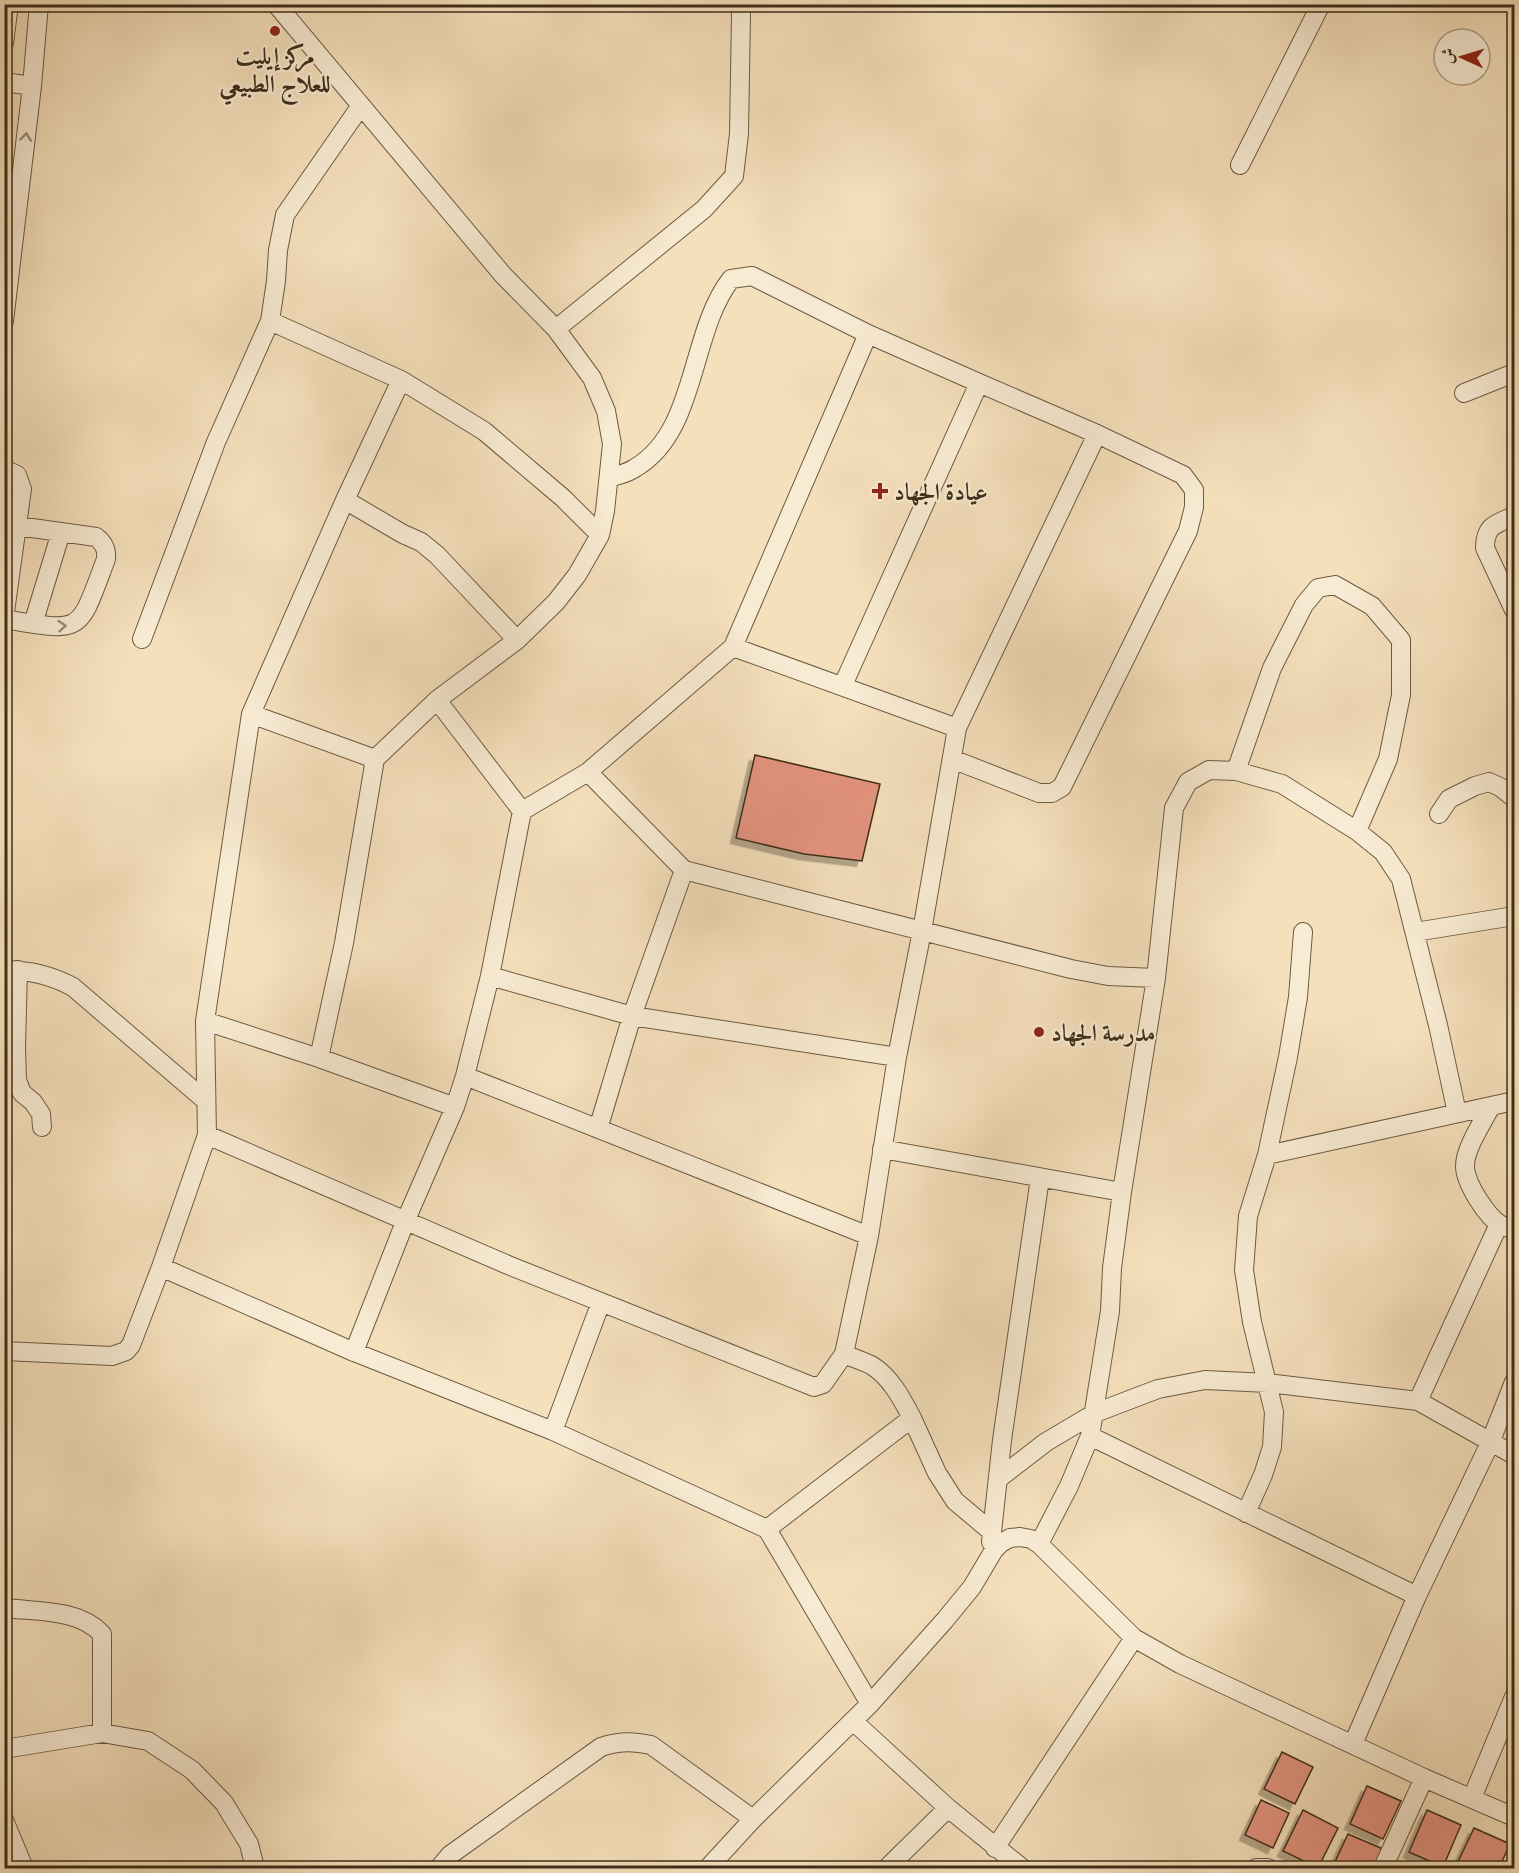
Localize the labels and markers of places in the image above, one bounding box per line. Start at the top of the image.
marker: مركز إيليت للعلاج الطبيعي [268,24,282,38]
place label: مركز إيليت للعلاج الطبيعي [220,38,330,106]
place label: عيادة الجهاد [894,474,988,509]
marker: عيادة الجهاد [871,482,889,500]
place label: مدرسة الجهاد [1051,1015,1155,1050]
marker: مدرسة الجهاد [1032,1025,1046,1039]

